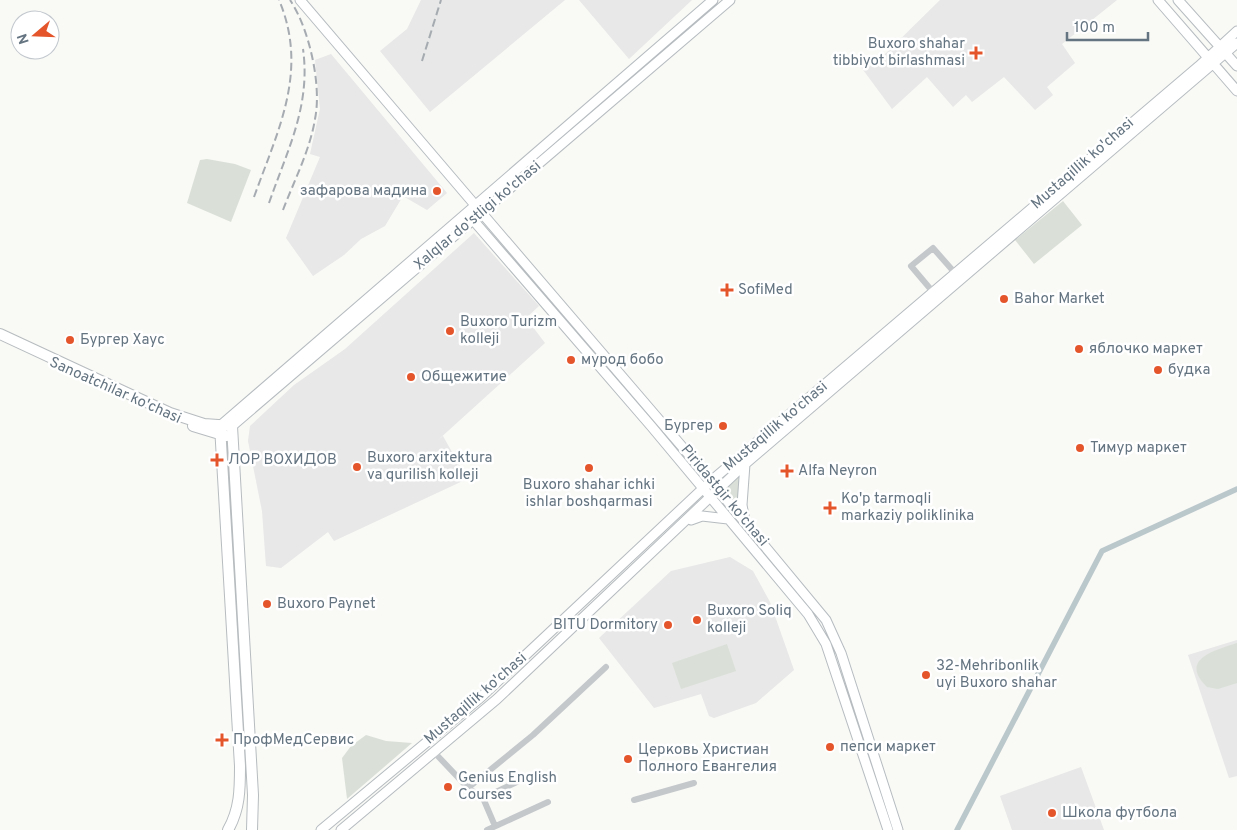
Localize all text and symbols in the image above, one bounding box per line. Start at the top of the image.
north arrow [10,10,60,60]
scale bar [1067,10,1148,42]
text: 100 m [1074,19,1115,38]
text: N [14,31,34,46]
place label: Buxoro shahar tibbiyot birlashmasi [833,35,965,71]
marker: Buxoro shahar tibbiyot birlashmasi [969,46,983,60]
street label: Mustaqillik ko'chasi [1028,114,1138,214]
street label: Xalqlar do'stligi ko'chasi [411,157,545,275]
place label: зафарова мадина [300,182,427,201]
marker: зафарова мадина [431,185,443,197]
place label: SofiMed [738,281,793,300]
marker: SofiMed [720,283,734,297]
place label: Bahor Market [1014,290,1105,309]
marker: Bahor Market [998,293,1010,305]
place label: Buxoro Turizm kolleji [460,313,557,349]
marker: Buxoro Turizm kolleji [444,325,456,337]
place label: Бургер Хаус [80,331,165,350]
marker: Бургер Хаус [64,334,76,346]
place label: яблочко маркет [1089,340,1203,359]
marker: яблочко маркет [1073,343,1085,355]
place label: мурод бобо [581,351,664,370]
street label: Sanoatchilar ko'chasi [46,353,184,429]
marker: мурод бобо [565,354,577,366]
place label: будка [1168,361,1210,380]
marker: будка [1152,364,1164,376]
place label: Общежитие [421,368,507,387]
marker: Общежитие [405,371,417,383]
street label: Mustaqillik ko'chasi [720,378,832,476]
place label: Бургер [664,417,713,436]
marker: Бургер [717,420,729,432]
place label: Тимур маркет [1090,439,1187,458]
street label: Piridastgir ko'chasi [676,441,772,551]
marker: Тимур маркет [1074,442,1086,454]
place label: Buxoro arxitektura va qurilish kolleji [367,449,492,485]
place label: ЛОР ВОХИДОВ [228,451,337,470]
marker: ЛОР ВОХИДОВ [210,453,224,467]
marker: Buxoro arxitektura va qurilish kolleji [351,461,363,473]
marker: Buxoro shahar ichki ishlar boshqarmasi [583,462,595,474]
place label: Alfa Neyron [798,462,877,481]
marker: Alfa Neyron [780,464,794,478]
place label: Buxoro shahar ichki ishlar boshqarmasi [523,476,655,512]
place label: Ko'p tarmoqli markaziy poliklinika [841,490,974,526]
marker: Ko'p tarmoqli markaziy poliklinika [823,501,837,515]
place label: Buxoro Paynet [277,595,376,614]
marker: Buxoro Paynet [261,598,273,610]
place label: Buxoro Soliq kolleji [707,602,792,638]
marker: Buxoro Soliq kolleji [691,614,703,626]
place label: BITU Dormitory [553,616,658,635]
marker: BITU Dormitory [662,619,674,631]
street label: Mustaqillik ko'chasi [421,649,531,749]
place label: 32-Mehribonlik uyi Buxoro shahar [936,657,1057,693]
marker: 32-Mehribonlik uyi Buxoro shahar [920,669,932,681]
place label: ПрофМедСервис [233,731,354,750]
marker: ПрофМедСервис [215,733,229,747]
place label: пепси маркет [840,738,936,757]
place label: Церковь Христиан Полного Евангелия [638,741,777,777]
marker: пепси маркет [824,741,836,753]
marker: Церковь Христиан Полного Евангелия [622,753,634,765]
place label: Genius English Courses [458,769,557,805]
marker: Genius English Courses [442,781,454,793]
place label: Школа футбола [1062,804,1177,823]
marker: Школа футбола [1046,807,1058,819]

